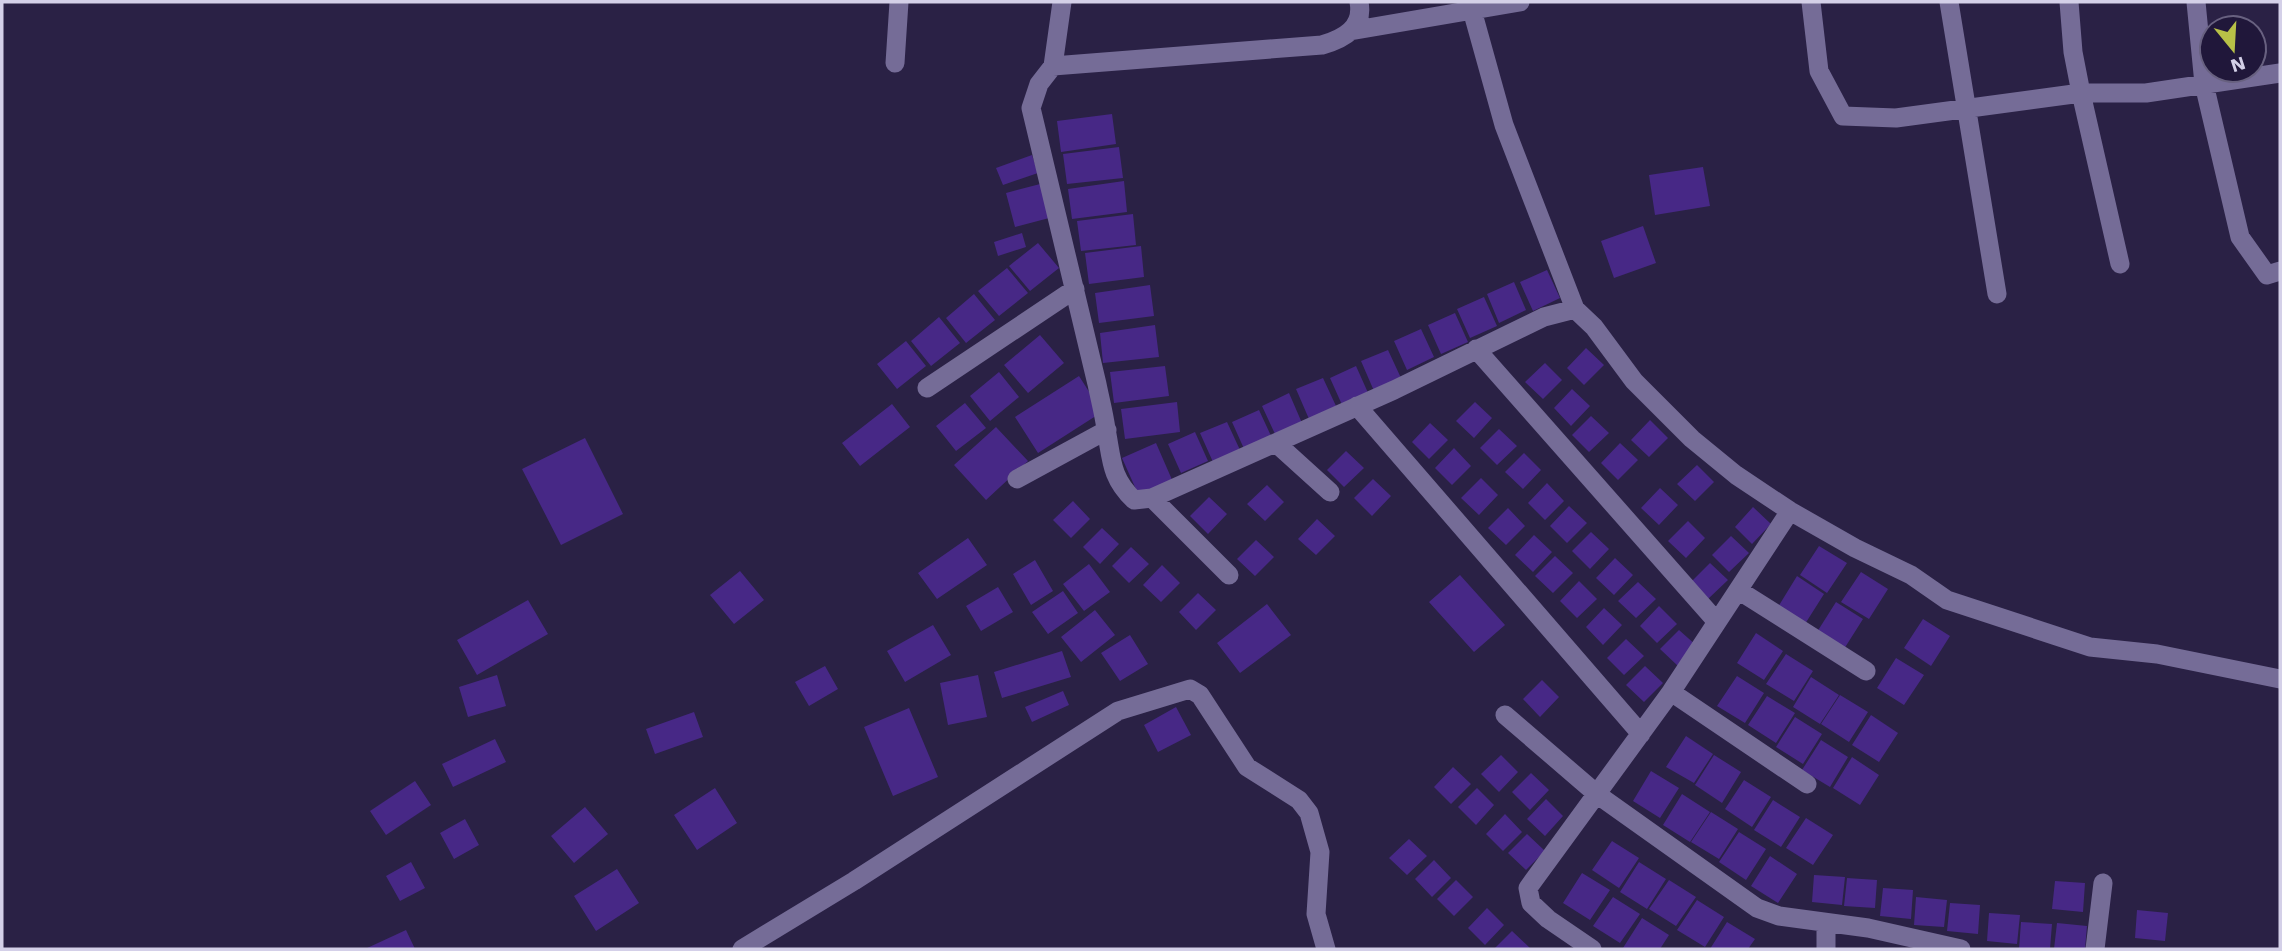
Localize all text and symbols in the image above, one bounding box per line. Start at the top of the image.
north arrow [2198,14,2268,84]
text: N [2228,52,2248,78]

